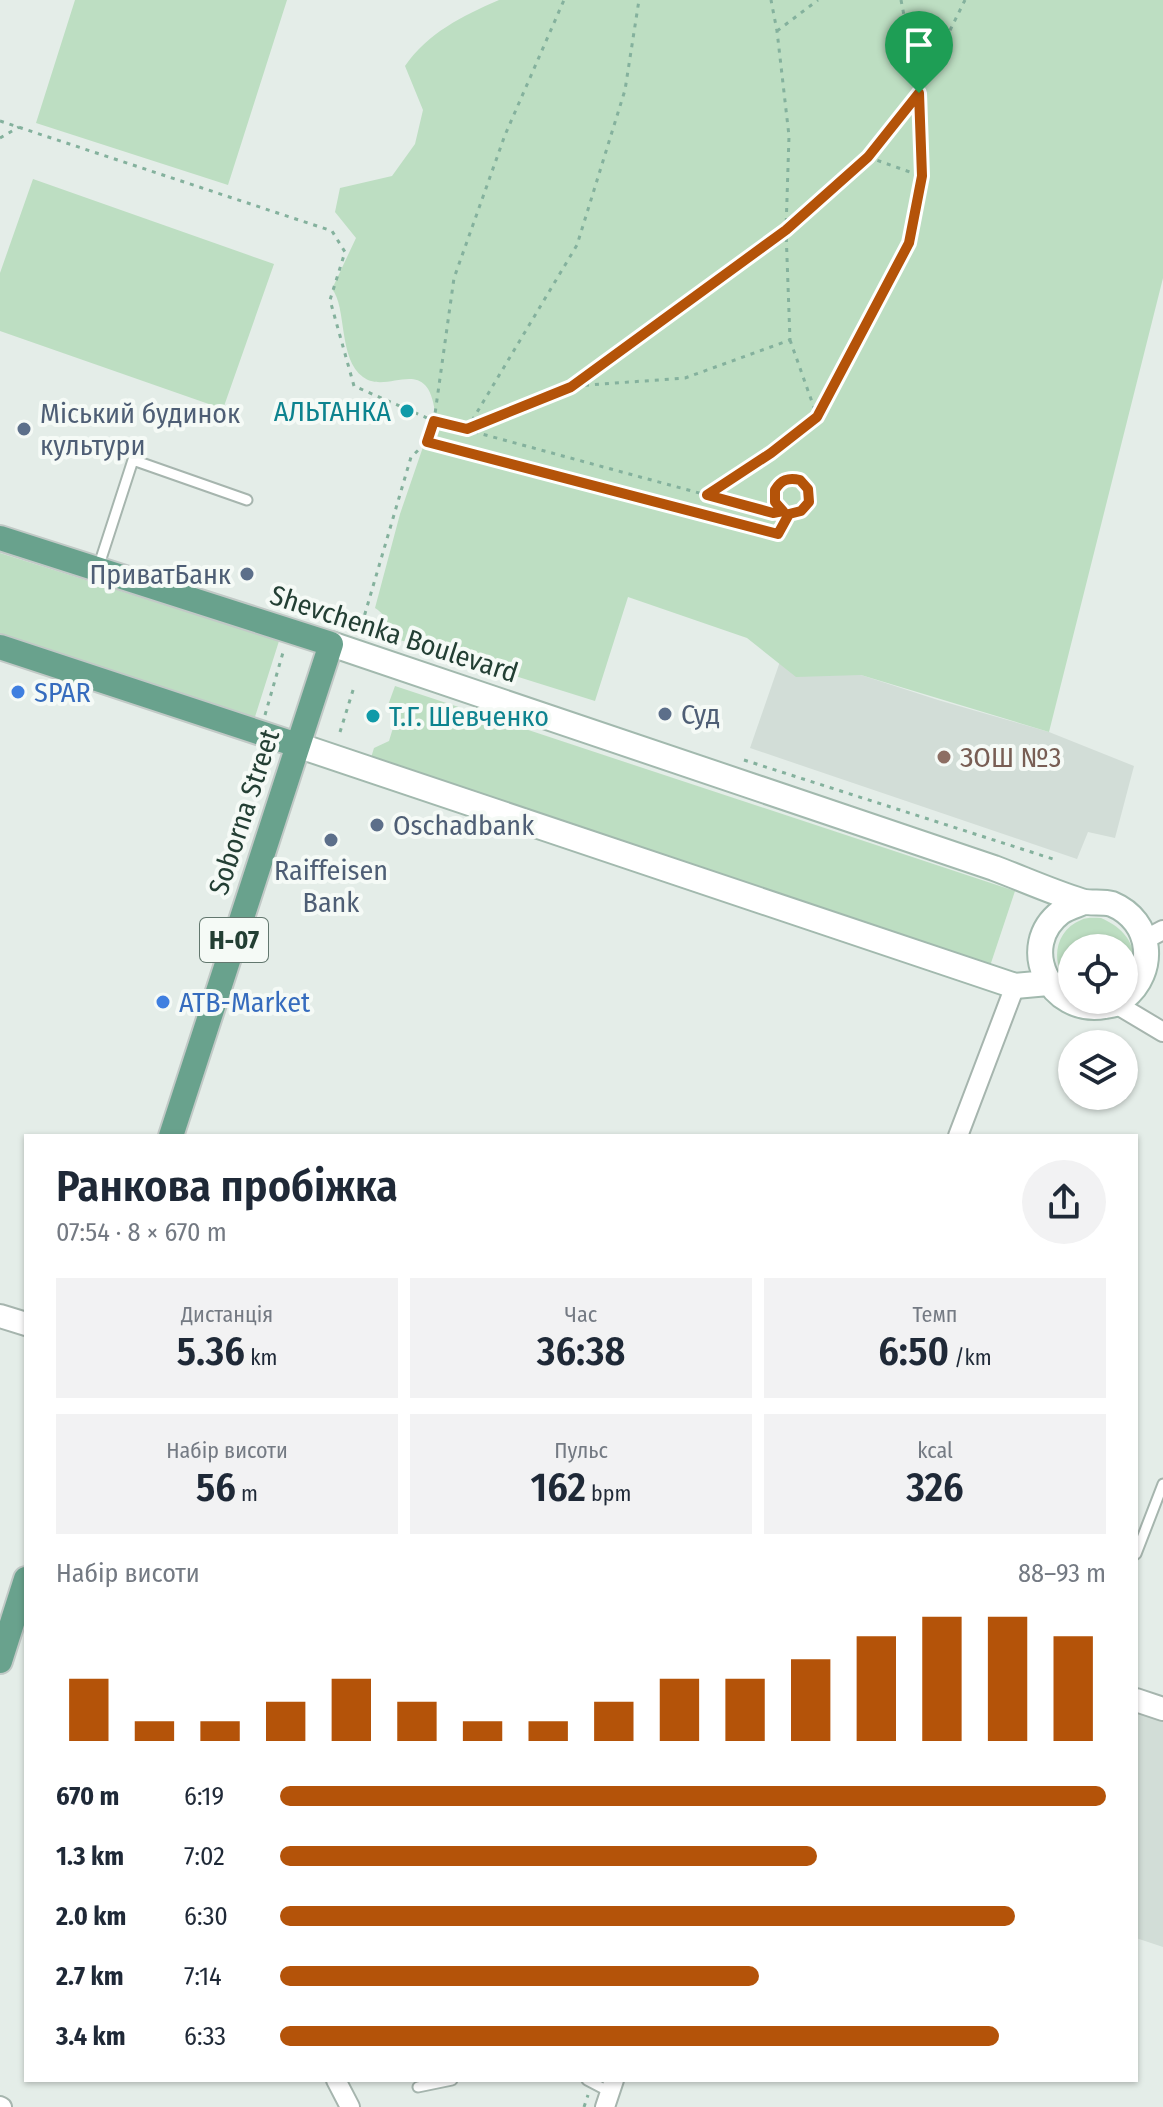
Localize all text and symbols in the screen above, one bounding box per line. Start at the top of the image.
pin [885,11,953,93]
icon: arrive [897,23,941,67]
place label: АЛЬТАНКА [274,395,391,428]
place label: Міський будинок культури [40,397,240,462]
marker: АЛЬТАНКА [398,402,416,420]
marker: Міський будинок культури [15,420,33,438]
place label: ПриватБанк [89,558,231,591]
marker: ПриватБанк [238,565,256,583]
street label: Shevchenka Boulevard [266,578,522,690]
place label: SPAR [34,676,91,709]
marker: SPAR [9,683,27,701]
place label: Суд [681,698,720,731]
place label: Т.Г. Шевченко [389,700,549,733]
marker: Суд [656,705,674,723]
marker: Т.Г. Шевченко [364,707,382,725]
street label: Soborna Street [202,724,287,899]
place label: ЗОШ №3 [960,741,1061,774]
marker: ЗОШ №3 [935,748,953,766]
place label: Oschadbank [393,809,535,842]
marker: Oschadbank [368,816,386,834]
marker: Raiffeisen Bank [322,831,340,849]
place label: Raiffeisen Bank [274,854,388,919]
road number: Н-07 [200,918,268,962]
map controls [1058,934,1138,1110]
button: locate [1058,934,1138,1014]
place label: ATB-Market [179,986,311,1019]
marker: ATB-Market [154,993,172,1011]
button: layers [1058,1030,1138,1110]
text: Ранкова пробіжка [56,1160,398,1213]
button: share [1022,1160,1106,1244]
text: 07:54 · 8 × 670 m [56,1217,227,1248]
text: Дистанція [181,1301,273,1328]
text: Час [565,1301,597,1328]
text: Темп [913,1301,957,1328]
text: 5.36 [177,1328,245,1376]
text: 36:38 [537,1328,625,1376]
text: 6:50 [878,1328,949,1376]
text: km [245,1344,277,1371]
text: /km [949,1344,992,1371]
text: Набір висоти [166,1437,288,1464]
text: Пульс [554,1437,608,1464]
text: kcal [917,1437,953,1464]
text: 56 [196,1464,236,1512]
text: 162 [531,1464,586,1512]
text: 326 [906,1464,964,1512]
text: m [236,1480,258,1507]
text: bpm [586,1480,631,1507]
text: Набір висоти [56,1558,200,1589]
text: 88–93 m [1018,1558,1106,1589]
text: 670 m [56,1781,119,1812]
text: 6:19 [184,1781,224,1812]
text: 1.3 km [56,1841,124,1872]
text: 7:02 [184,1841,225,1872]
text: 2.0 km [56,1901,126,1932]
text: 6:30 [184,1901,228,1932]
text: 2.7 km [56,1961,124,1992]
text: 7:14 [184,1961,222,1992]
text: 3.4 km [56,2021,126,2052]
text: 6:33 [184,2021,226,2052]

